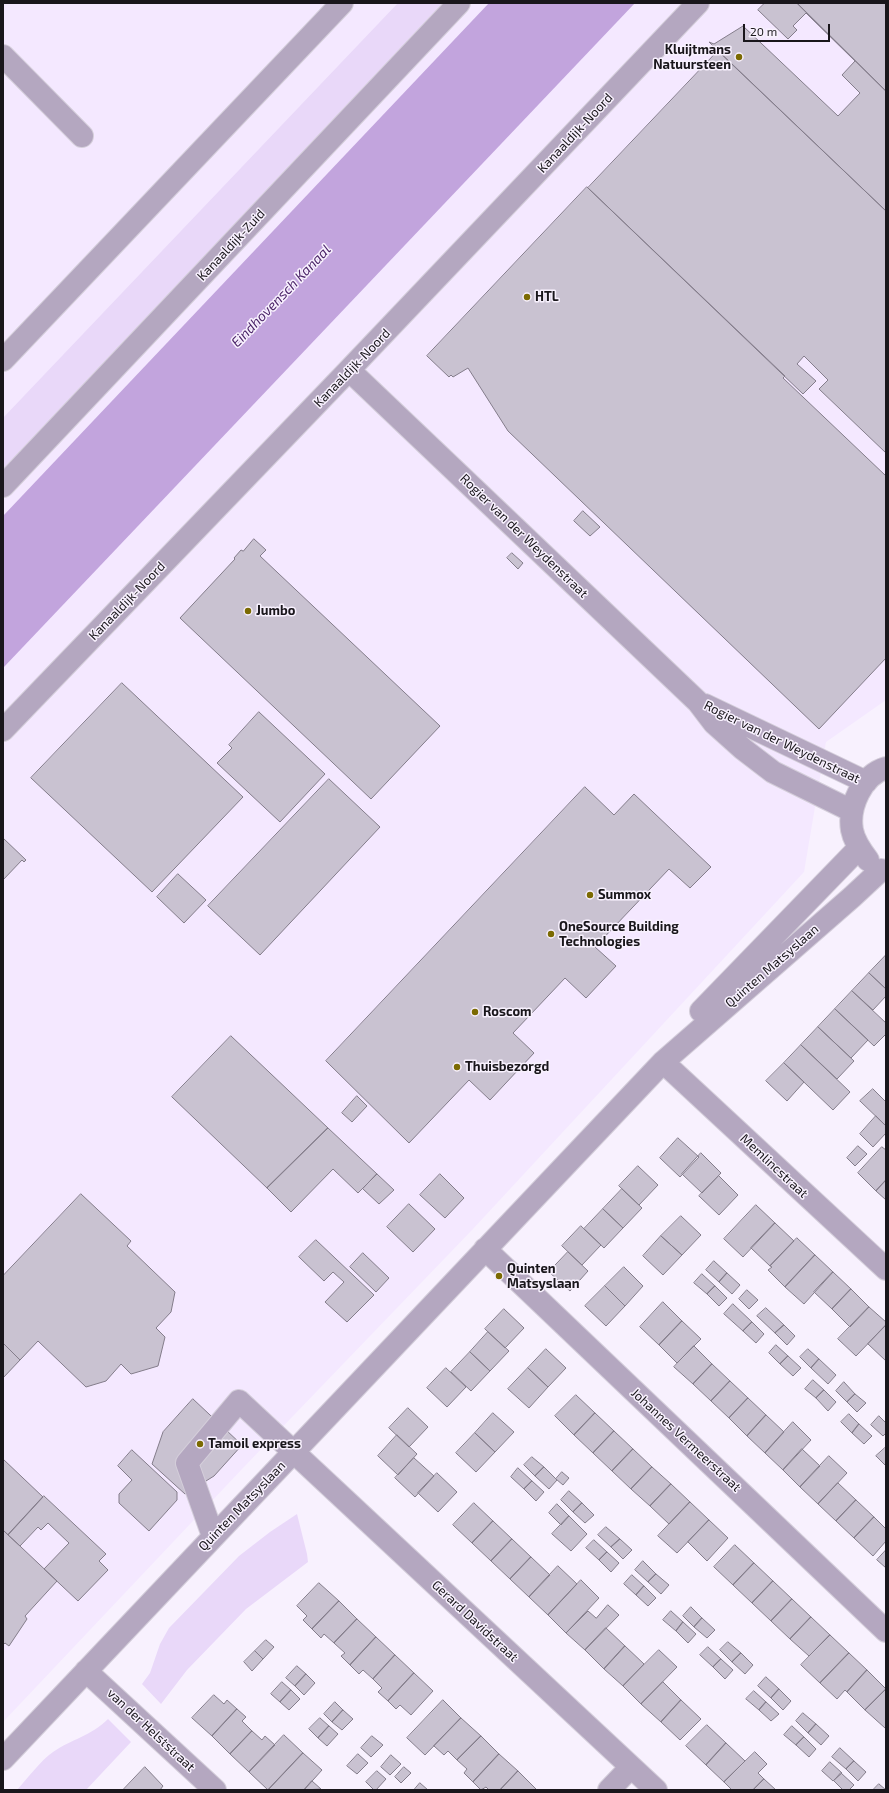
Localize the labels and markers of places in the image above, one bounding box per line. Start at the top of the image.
place label: Kluijtmans Natuursteen [653,42,731,73]
marker: Kluijtmans Natuursteen [734,52,744,62]
place label: HTL [535,289,559,305]
marker: HTL [522,292,532,302]
place label: Jumbo [256,603,295,619]
marker: Jumbo [243,606,253,616]
place label: Summox [598,887,651,903]
marker: Summox [585,890,595,900]
place label: OneSource Building Technologies [559,919,679,950]
marker: OneSource Building Technologies [546,929,556,939]
place label: Roscom [483,1004,532,1020]
marker: Roscom [470,1007,480,1017]
place label: Thuisbezorgd [465,1059,549,1075]
marker: Thuisbezorgd [452,1062,462,1072]
place label: Quinten Matsyslaan [507,1261,580,1292]
marker: Quinten Matsyslaan [494,1271,504,1281]
place label: Tamoil express [208,1436,301,1452]
marker: Tamoil express [195,1439,205,1449]

